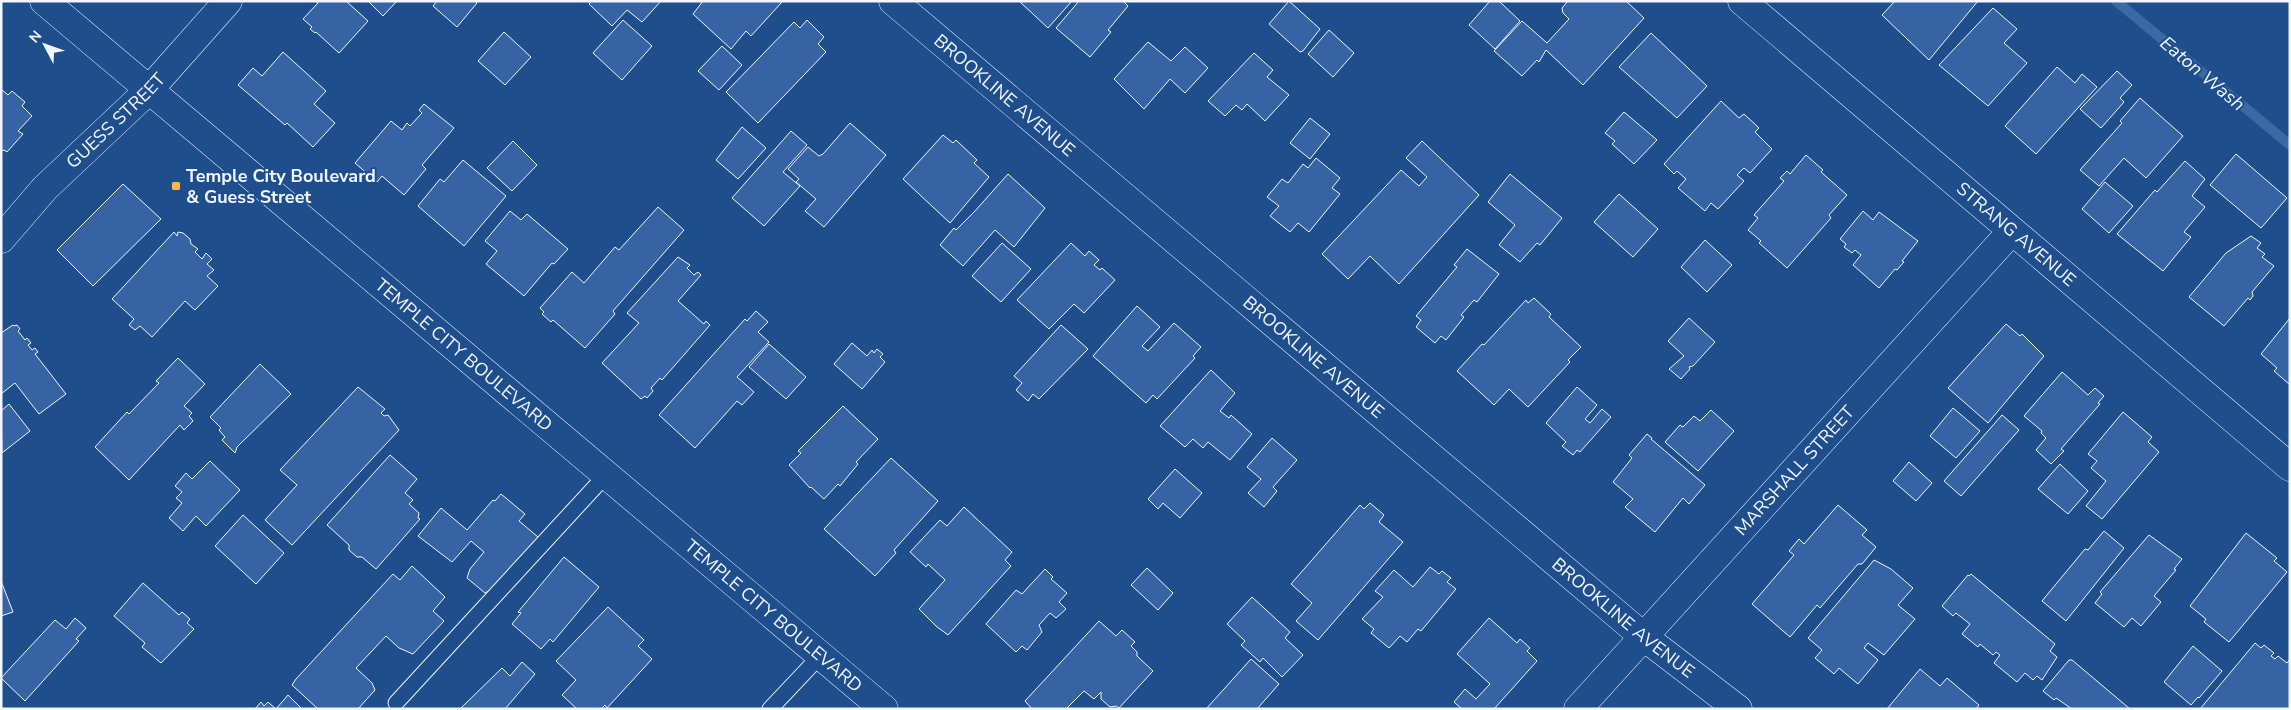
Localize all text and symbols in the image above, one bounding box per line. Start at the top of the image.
north arrow [20,20,70,70]
text: N [25,27,46,47]
street label: BROOKLINE AVENUE [929,29,1080,162]
water label: Eaton Wash [2154,30,2250,117]
street label: GUESS STREET [61,68,171,174]
place label: Temple City Boulevard & Guess Street [186,164,376,209]
street label: STRANG AVENUE [1951,177,2081,292]
marker: Temple City Boulevard & Guess Street [170,180,182,192]
street label: TEMPLE CITY BOULEVARD [370,273,558,437]
street label: BROOKLINE AVENUE [1238,290,1389,424]
street label: MARSHALL STREET [1729,400,1860,541]
street label: TEMPLE CITY BOULEVARD [680,534,867,698]
street label: BROOKLINE AVENUE [1547,552,1700,683]

